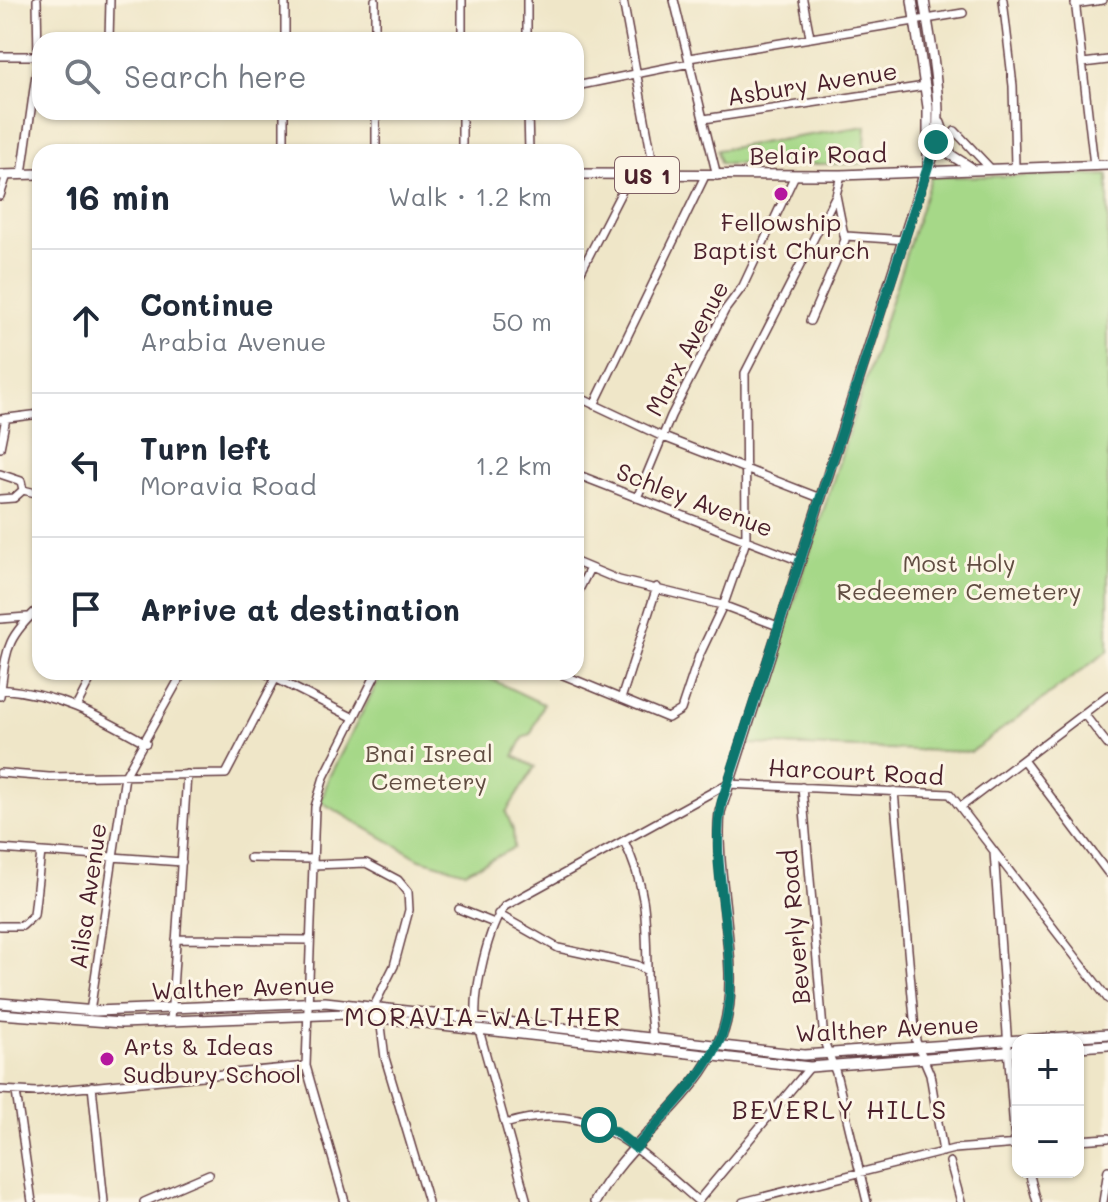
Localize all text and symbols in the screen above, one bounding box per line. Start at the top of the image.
search box [32,32,584,120]
icon: search [60,54,104,98]
street label: Asbury Avenue [725,54,899,112]
text: Search here [124,56,307,96]
route end [918,124,954,160]
street label: Belair Road [749,137,887,171]
road number: US 1 [615,157,679,193]
text: 16 min [64,174,170,219]
text: Walk · 1.2 km [388,179,552,213]
marker: Fellowship Baptist Church [772,185,790,203]
place label: Fellowship Baptist Church [693,206,869,265]
street label: Marx Avenue [637,275,735,421]
text: Continue [140,284,273,324]
icon: ahead [64,299,108,343]
text: 50 m [492,304,552,338]
text: Arabia Avenue [140,324,326,358]
text: Turn left [140,428,271,468]
icon: left [64,443,108,487]
text: 1.2 km [475,448,552,482]
street label: Schley Avenue [612,455,778,543]
text: Moravia Road [140,468,316,502]
park label: Most Holy Redeemer Cemetery [837,547,1081,606]
icon: arrive [64,587,108,631]
text: Arrive at destination [140,589,460,629]
park label: Bnai Isreal Cemetery [365,737,493,796]
street label: Harcourt Road [767,751,945,791]
street label: Ailsa Avenue [61,821,113,971]
street label: Beverly Road [772,848,816,1006]
street label: Walther Avenue [151,968,335,1006]
district label: MORAVIA-WALTHER [344,999,622,1033]
street label: Walther Avenue [794,1008,980,1048]
place label: Arts & Ideas Sudbury School [123,1030,301,1089]
map controls [1012,1034,1084,1178]
button: + [1012,1034,1084,1106]
marker: Arts & Ideas Sudbury School [98,1050,116,1068]
district label: BEVERLY HILLS [732,1092,948,1126]
button: − [1012,1106,1084,1178]
route start [581,1107,617,1143]

